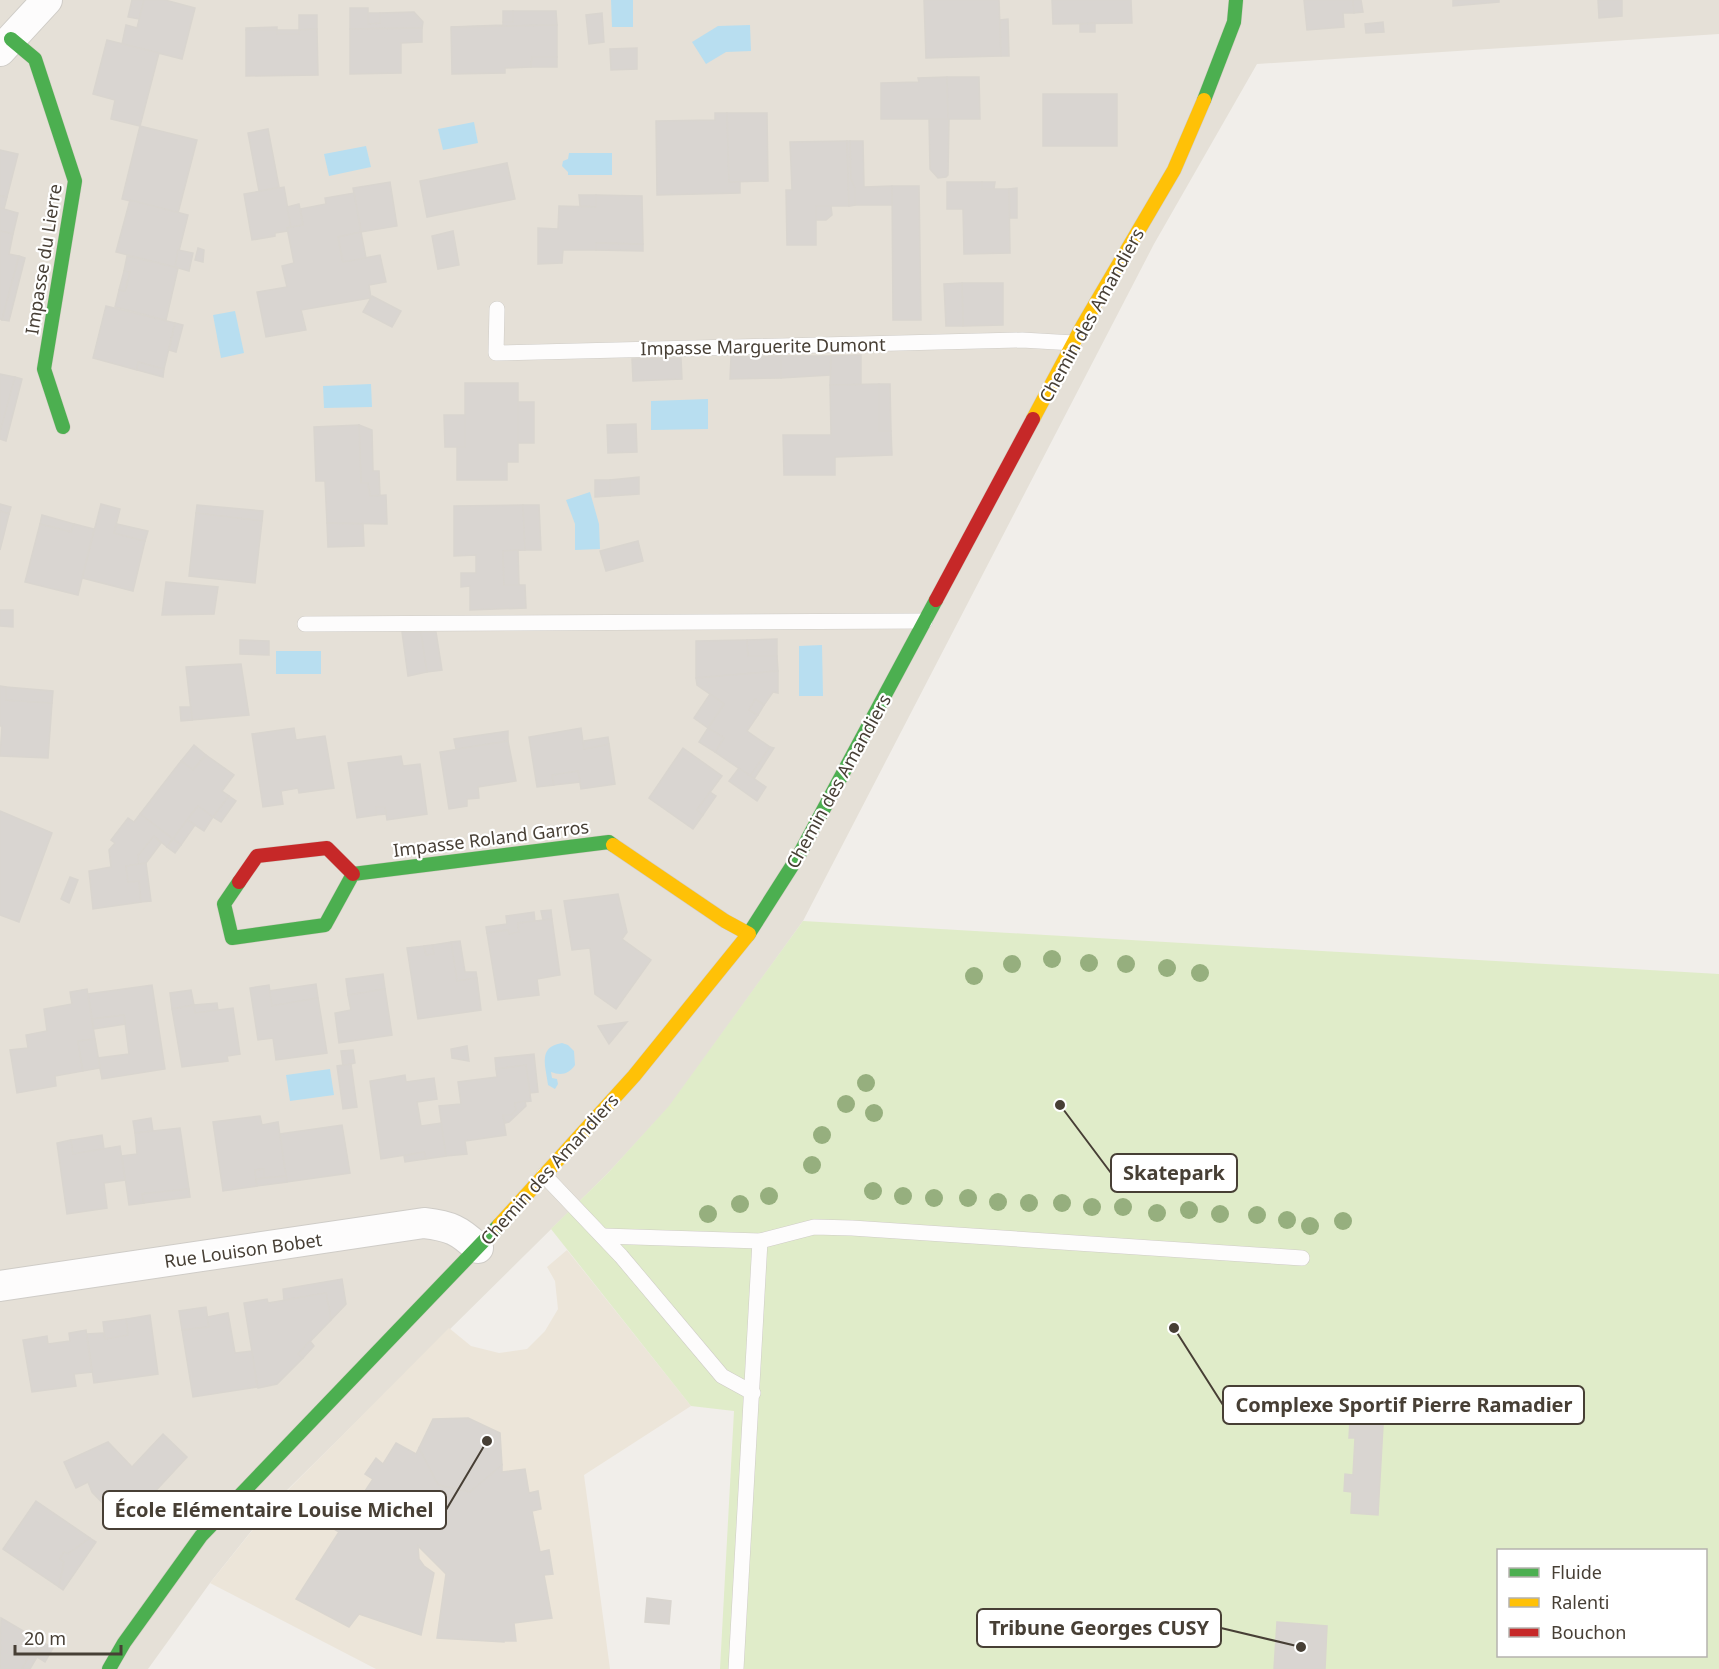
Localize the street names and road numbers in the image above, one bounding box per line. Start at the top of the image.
street label: Impasse du Lierre [19,182,67,336]
street label: Chemin des Amandiers [1033,223,1149,407]
street label: Impasse Marguerite Dumont [640,332,886,360]
street label: Chemin des Amandiers [780,689,896,873]
street label: Impasse Roland Garros [392,814,590,862]
street label: Chemin des Amandiers [475,1088,623,1250]
street label: Rue Louison Bobet [163,1227,324,1273]

